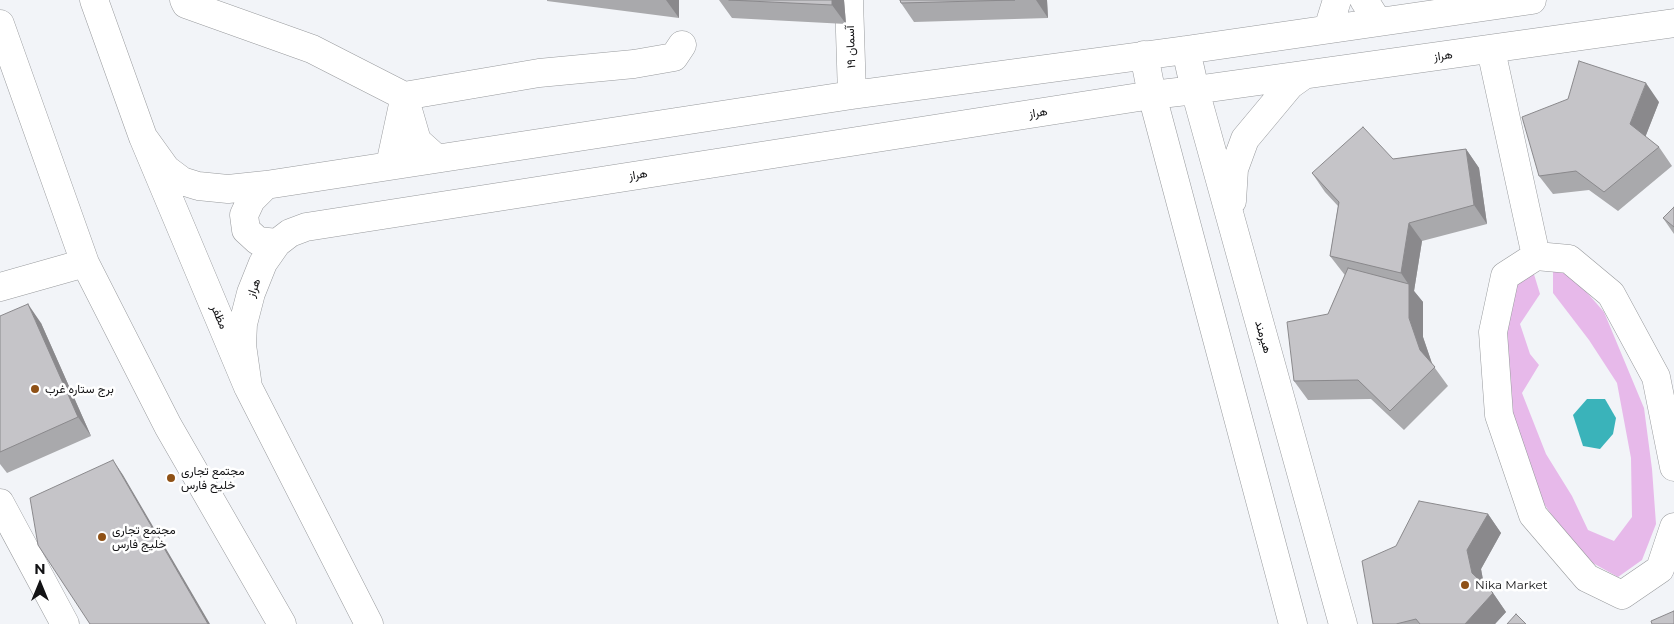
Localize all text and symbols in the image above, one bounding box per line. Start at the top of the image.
street label: آسمان ۱۹ [843,25,859,69]
street label: هراز [1433,48,1453,64]
street label: هراز [1027,104,1049,122]
street label: هراز [627,166,649,184]
street label: هراز [244,277,264,299]
street label: مظفر [207,303,231,331]
street label: هیرمند [1251,319,1275,355]
place label: برج ستاره غرب [45,382,114,396]
marker: برج ستاره غرب [29,383,41,395]
place label: مجتمع تجاری خلیح فارس [181,464,245,492]
marker: مجتمع تجاری خلیح فارس [165,472,177,484]
place label: مجتمع تجاری خلیج فارس [112,523,176,551]
marker: مجتمع تجاری خلیج فارس [96,531,108,543]
north arrow [15,559,65,609]
text: N [34,560,46,578]
place label: Nika Market [1475,578,1548,592]
marker: Nika Market [1459,579,1471,591]

